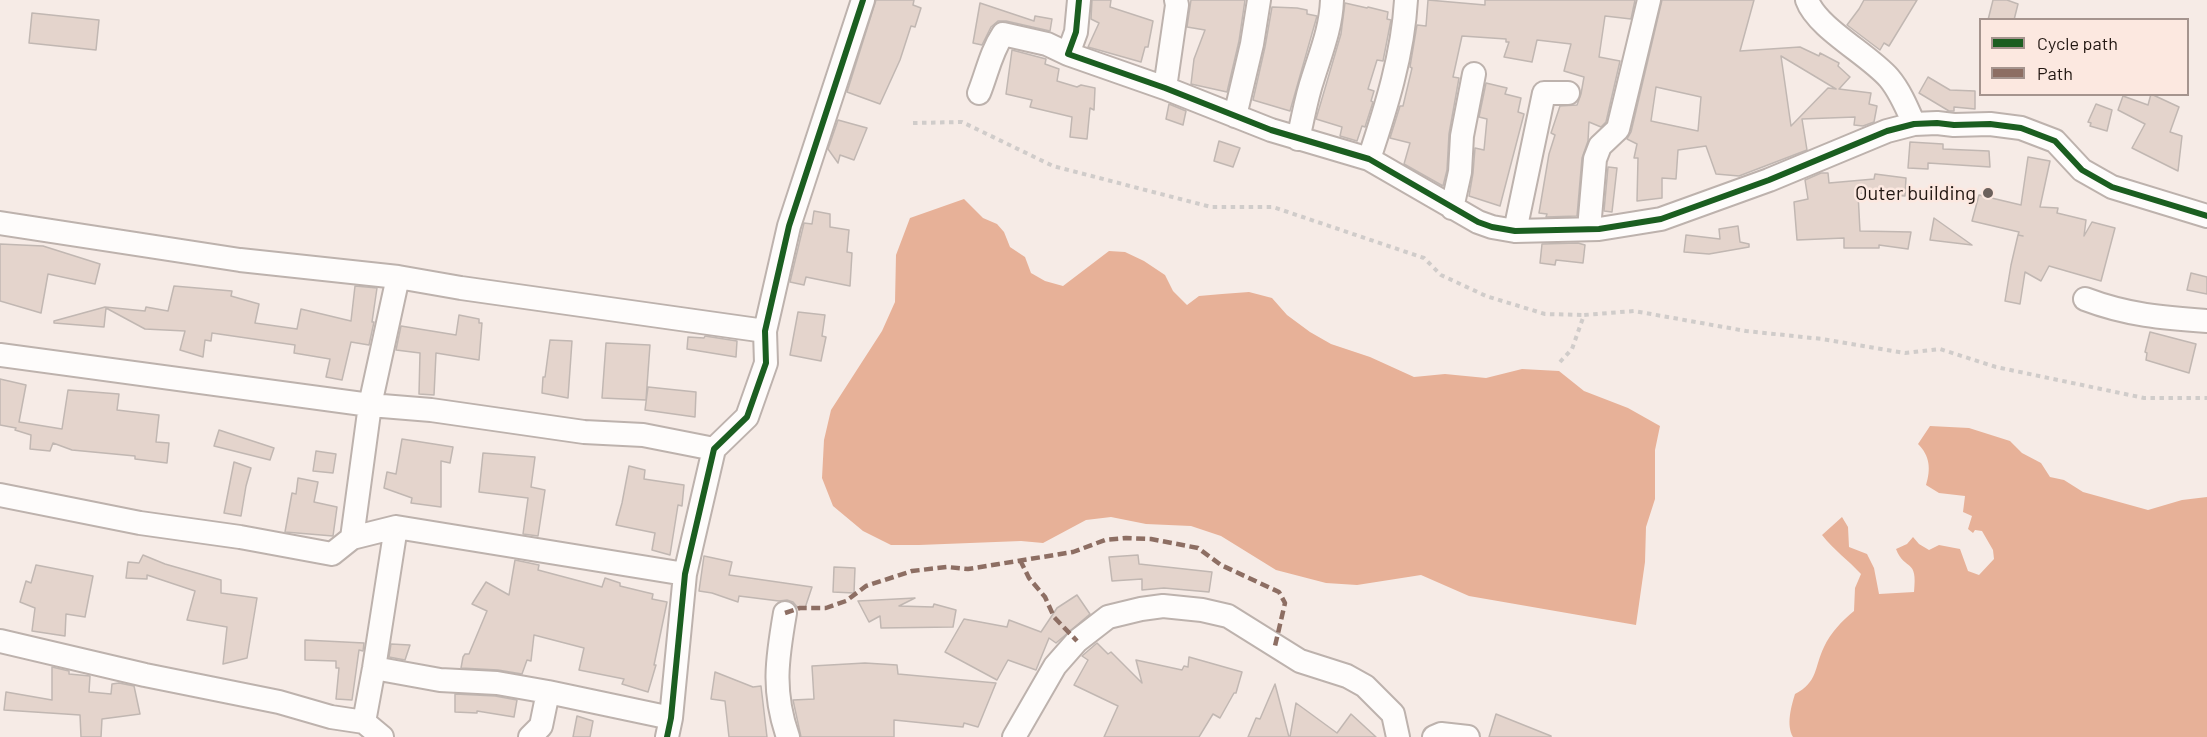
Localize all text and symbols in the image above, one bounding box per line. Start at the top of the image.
legend [1979,18,2189,96]
text: Cycle path [2037,32,2118,54]
text: Path [2037,62,2073,84]
place label: Outer building [1855,181,1976,205]
marker: Outer building [1981,186,1995,200]

